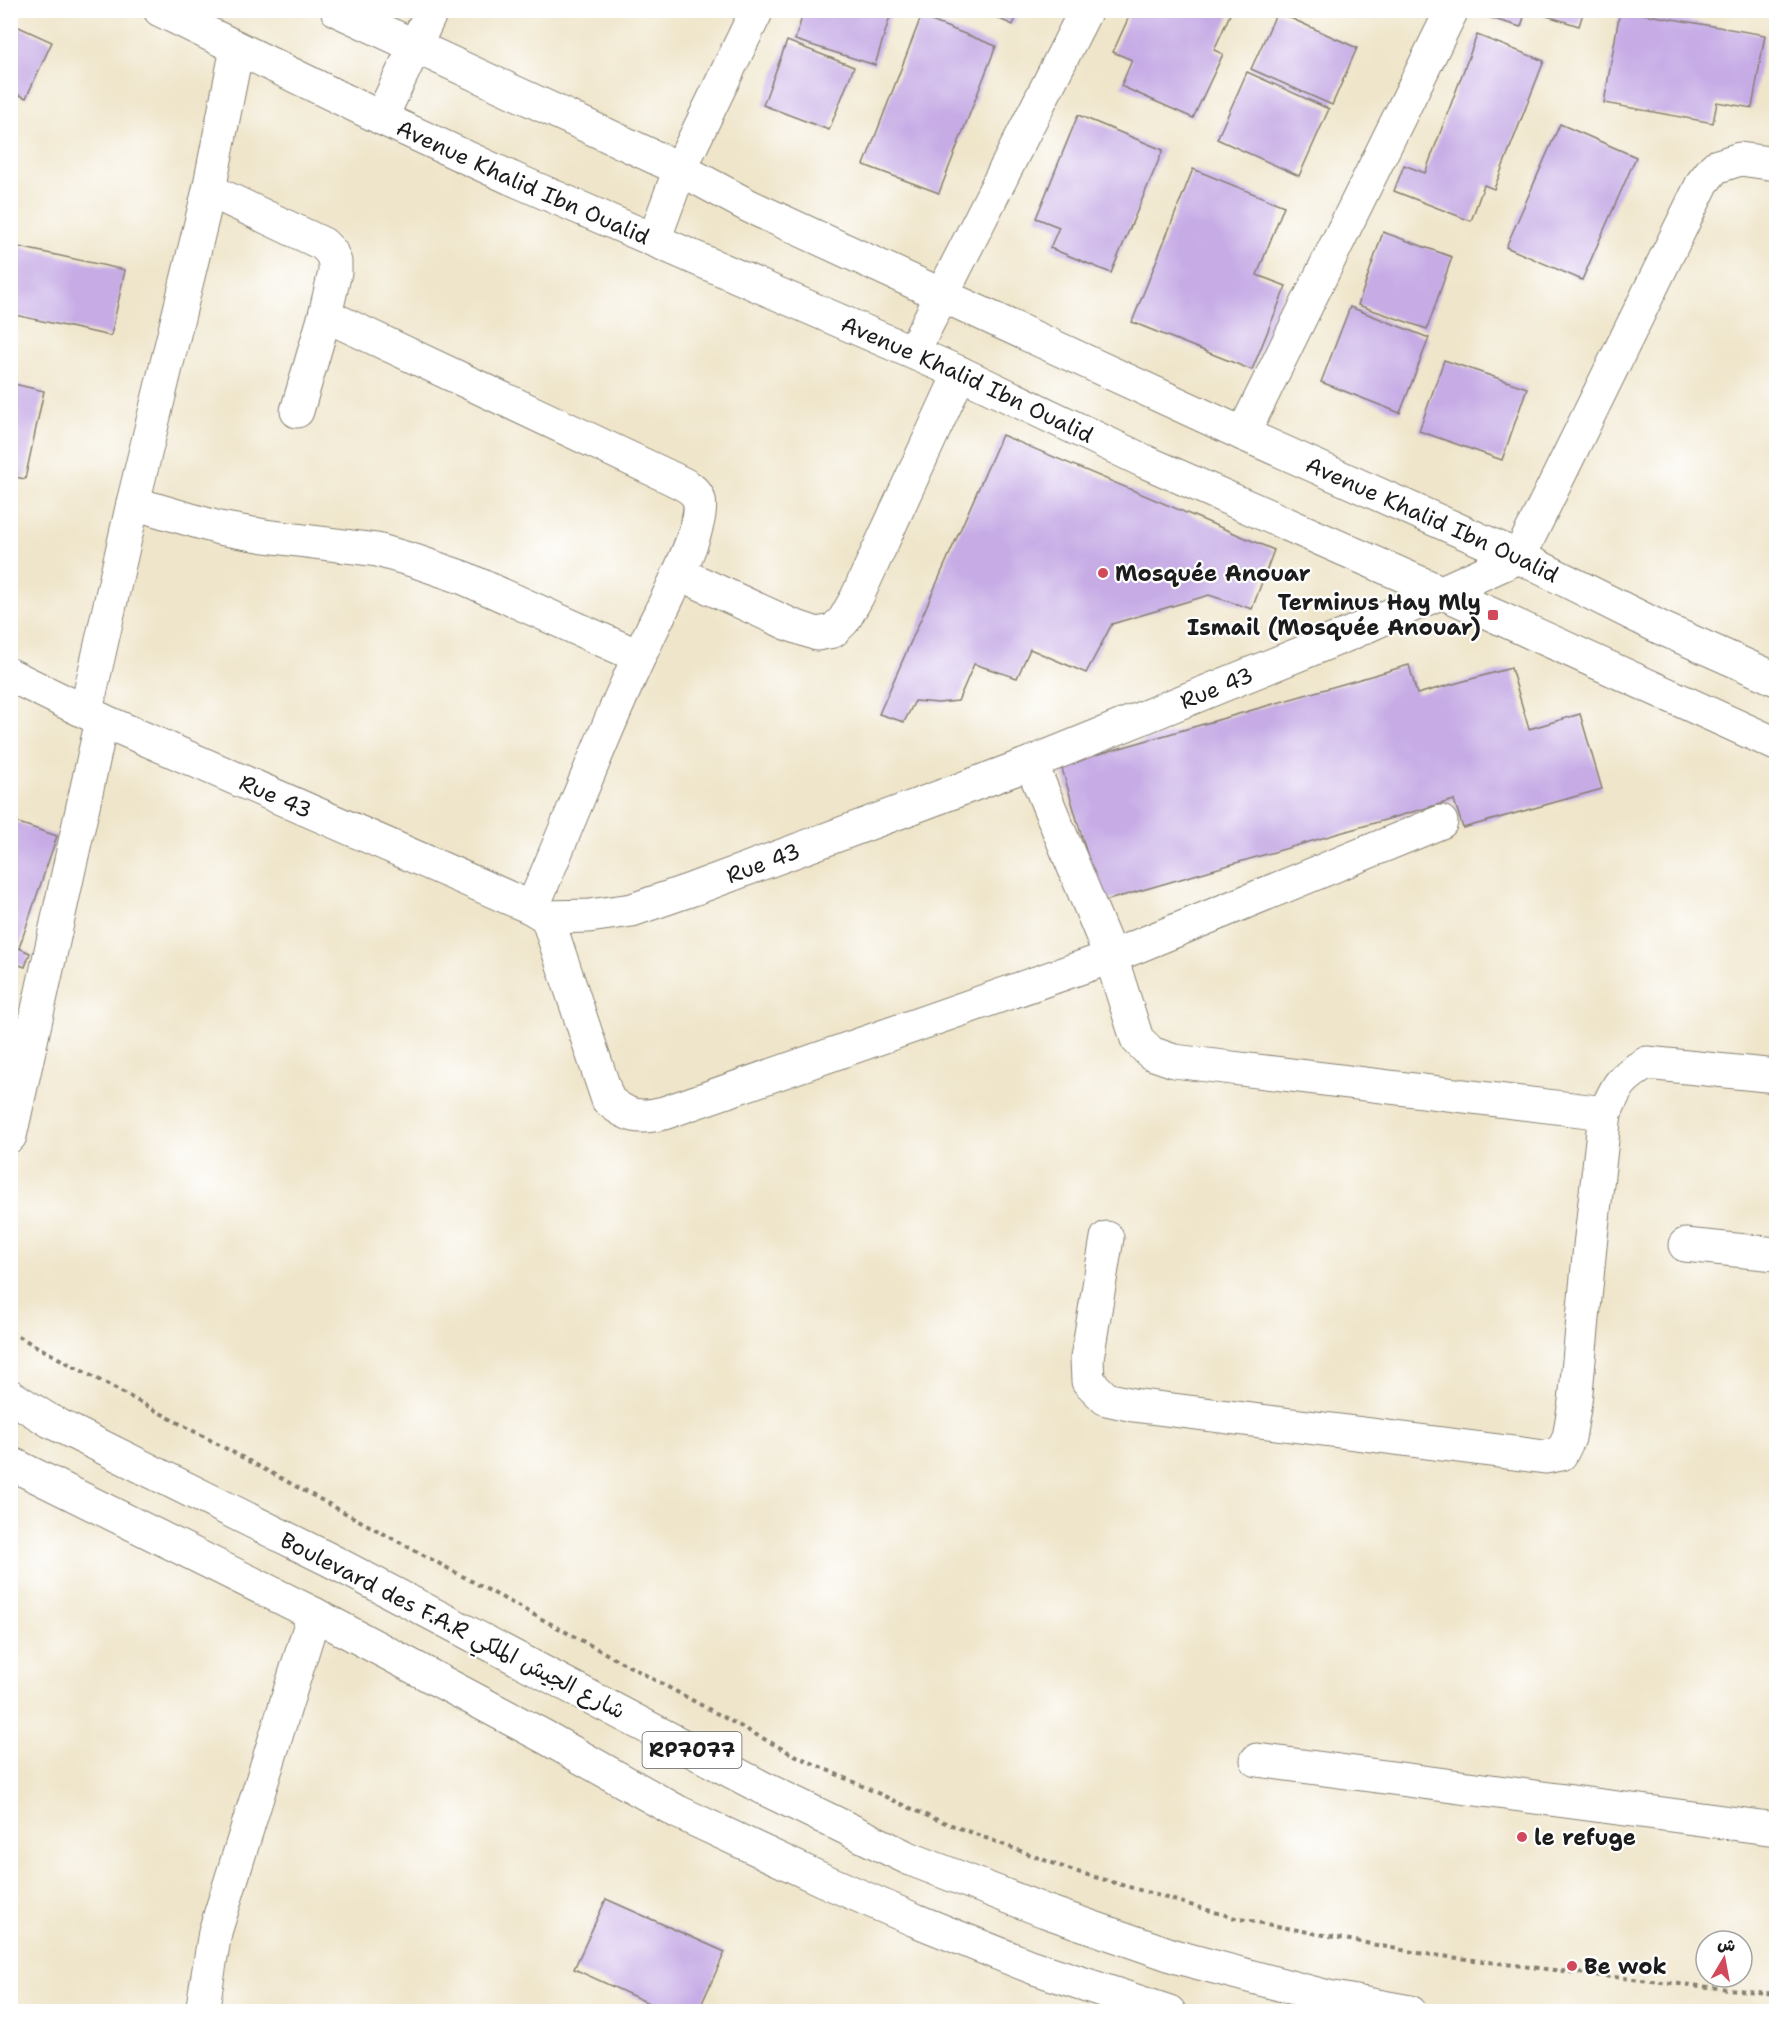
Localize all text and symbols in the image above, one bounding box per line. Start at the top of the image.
street label: Avenue Khalid Ibn Oualid [392,113,654,252]
street label: Avenue Khalid Ibn Oualid [837,309,1098,450]
street label: Avenue Khalid Ibn Oualid [1301,450,1563,589]
place label: Mosquée Anouar [1115,559,1311,588]
marker: Mosquée Anouar [1096,566,1110,580]
place label: Terminus Hay Mly Ismail (Mosquée Anouar) [1187,588,1481,642]
marker: Terminus Hay Mly Ismail (Mosquée Anouar) [1486,608,1500,622]
street label: Rue 43 [1176,660,1258,716]
street label: Rue 43 [235,768,316,825]
street label: Rue 43 [722,836,804,890]
street label: Boulevard des F.A.R شارع الجيش الملكي [273,1525,630,1730]
road number: RP7077 [642,1732,742,1768]
place label: le refuge [1534,1823,1636,1852]
marker: le refuge [1515,1830,1529,1844]
north arrow [1694,1929,1754,1989]
text: ش [1716,1933,1737,1957]
place label: Be wok [1584,1952,1667,1981]
marker: Be wok [1565,1959,1579,1973]

